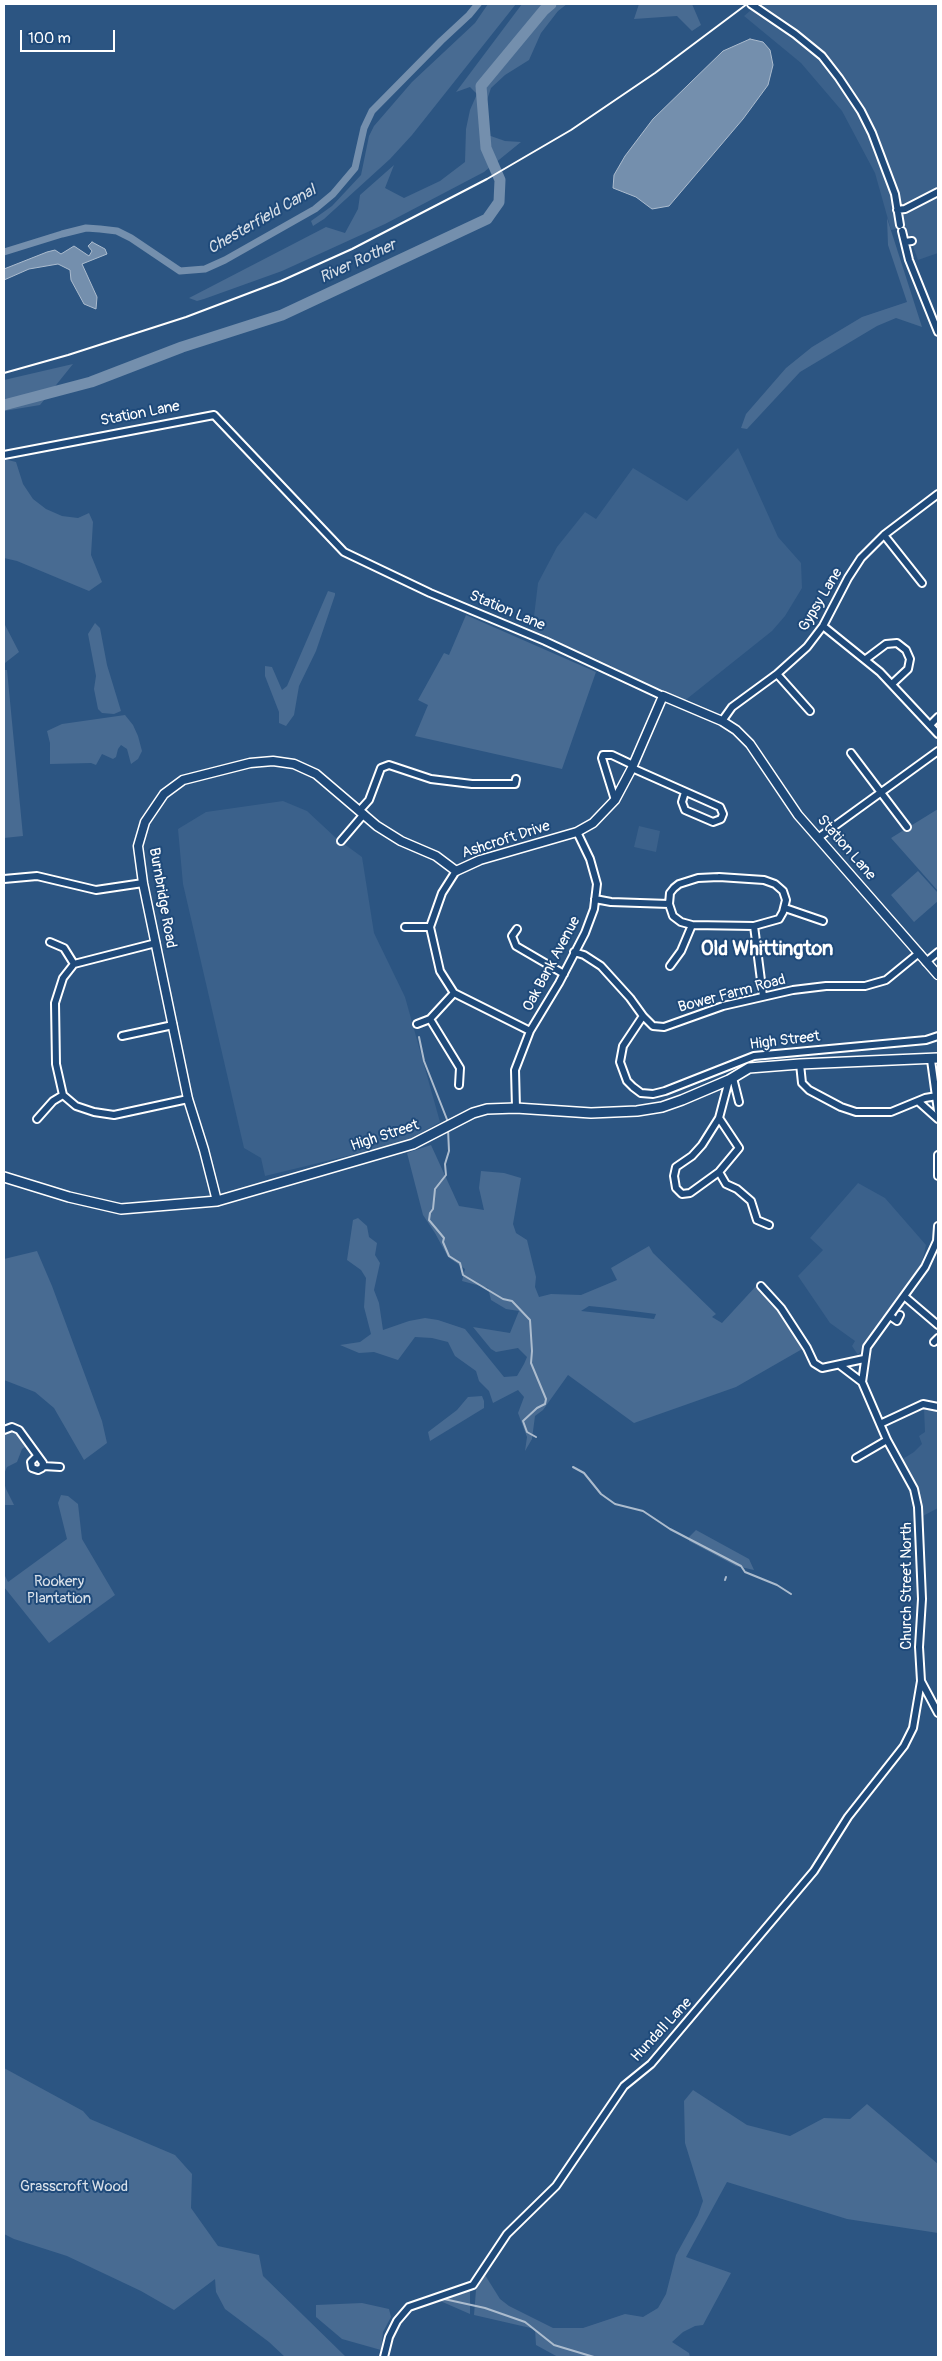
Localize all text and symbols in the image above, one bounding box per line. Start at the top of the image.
scale bar [22,20,118,52]
text: 100 m [28,29,71,48]
water label: Chesterfield Canal [204,181,320,259]
water label: River Rother [317,236,399,288]
street label: Station Lane [99,397,181,431]
street label: Gypsy Lane [795,565,847,635]
street label: Station Lane [466,587,548,635]
street label: Station Lane [813,812,879,884]
street label: Ashcroft Drive [460,817,552,863]
street label: Burnbridge Road [144,846,180,950]
street label: Oak Bank Avenue [519,913,585,1015]
district label: Old Whittington [701,938,833,962]
street label: Bower Farm Road [676,971,788,1017]
street label: High Street [749,1028,821,1054]
street label: High Street [349,1116,421,1156]
street label: Church Street North [898,1522,916,1650]
park label: Rookery Plantation [27,1573,91,1608]
street label: Hundall Lane [628,1994,696,2066]
park label: Grasscroft Wood [20,2178,128,2196]

